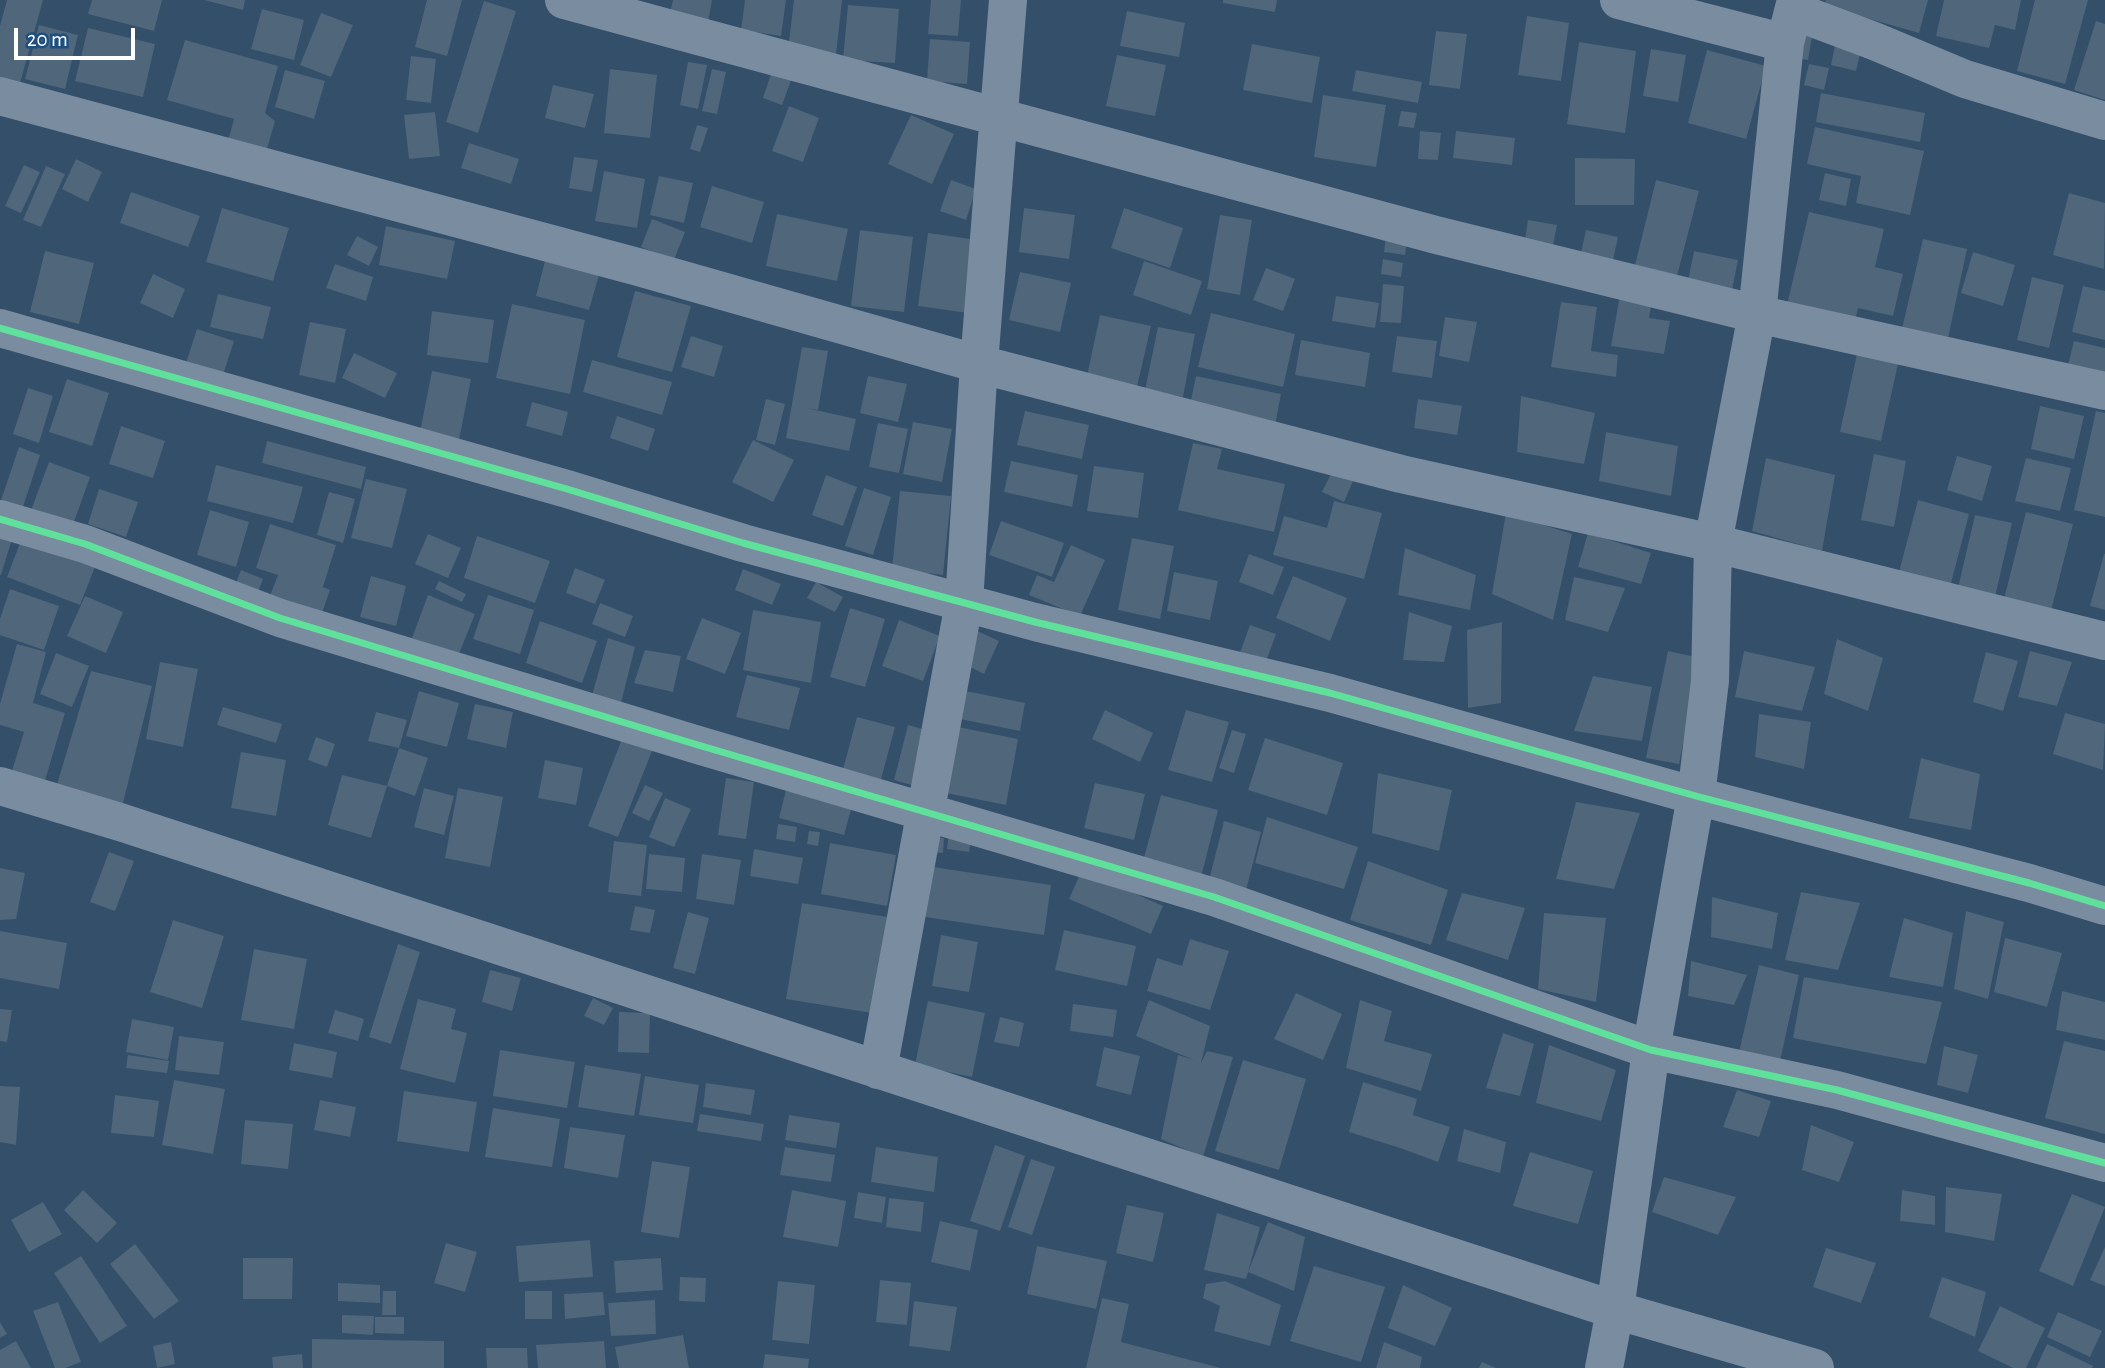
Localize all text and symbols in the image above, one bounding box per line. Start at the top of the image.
scale bar [18,14,138,58]
text: 20 m [27,29,68,50]

